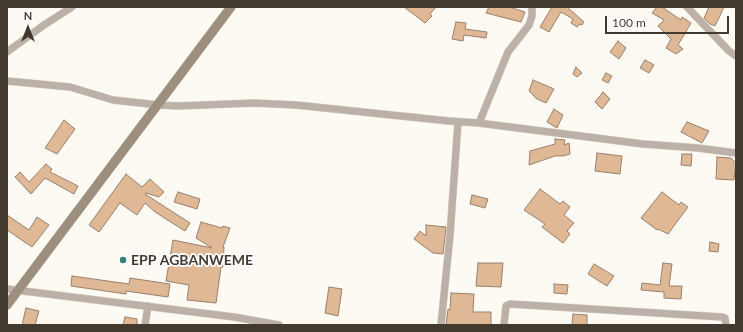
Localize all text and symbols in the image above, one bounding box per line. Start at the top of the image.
north arrow [8,8,48,48]
scale bar [607,8,731,34]
text: N [24,9,32,22]
text: 100 m [612,15,646,30]
place label: EPP AGBANWEME [131,252,253,268]
marker: EPP AGBANWEME [118,255,128,265]

